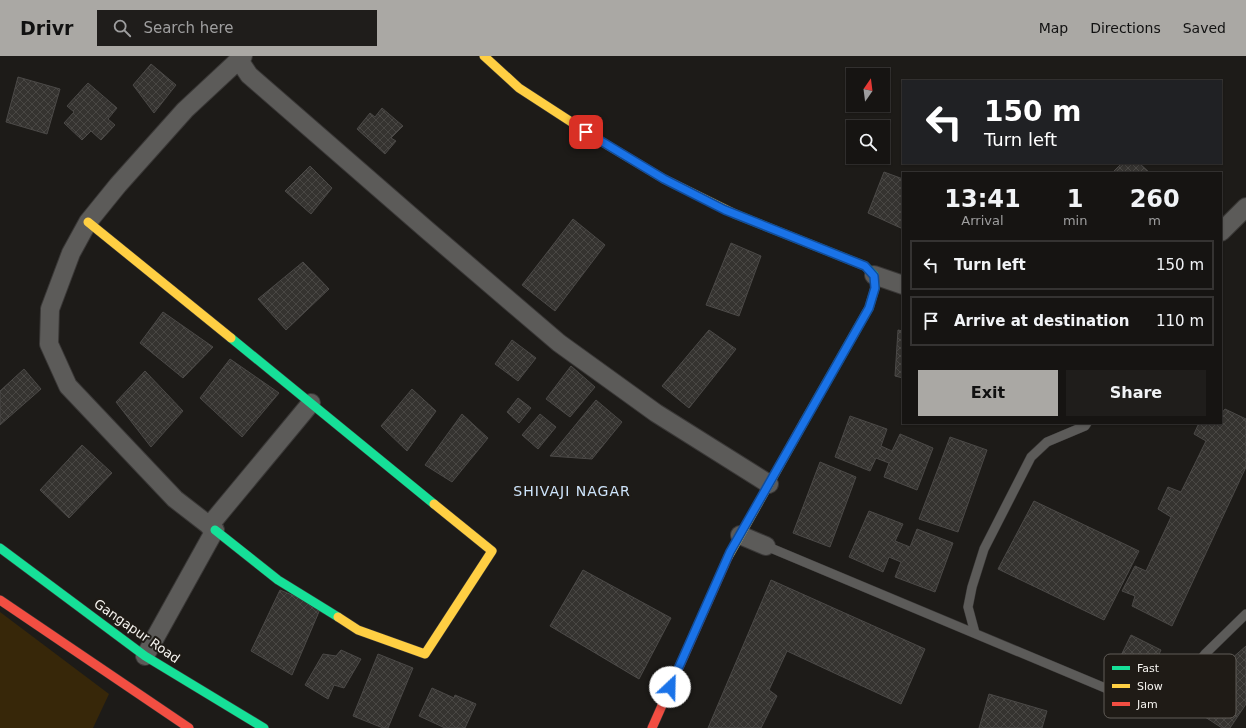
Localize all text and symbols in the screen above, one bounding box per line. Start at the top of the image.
search box [97,10,377,46]
text: Drivr [20,17,73,39]
icon: search [111,17,133,39]
text: Search here [143,19,234,37]
text: Map [1039,20,1068,36]
text: Directions [1090,20,1161,36]
text: Saved [1183,20,1226,36]
north arrow [846,68,890,112]
map controls [846,68,890,164]
text: 150 m [984,95,1081,128]
icon: left [918,96,970,148]
pin [569,115,603,149]
button: search [846,120,890,164]
icon: arrive [575,121,597,143]
text: Turn left [984,129,1057,150]
text: 13:41 [944,185,1021,213]
text: 1 [1067,185,1083,213]
text: 260 [1130,185,1180,213]
text: Arrival [961,213,1004,228]
text: min [1063,213,1087,228]
text: m [1148,213,1161,228]
icon: left [920,254,942,276]
text: Turn left [954,256,1026,274]
text: 150 m [1156,256,1204,274]
icon: arrive [920,310,942,332]
text: Arrive at destination [954,312,1129,330]
text: 110 m [1156,312,1204,330]
button: Exit [918,370,1058,416]
button: Share [1066,370,1206,416]
district label: SHIVAJI NAGAR [513,483,631,499]
street label: Gangapur Road [91,596,183,666]
legend [1104,654,1236,718]
text: Fast [1137,662,1160,675]
position arrow [649,666,691,708]
text: Slow [1137,680,1163,693]
text: Jam [1136,698,1158,711]

